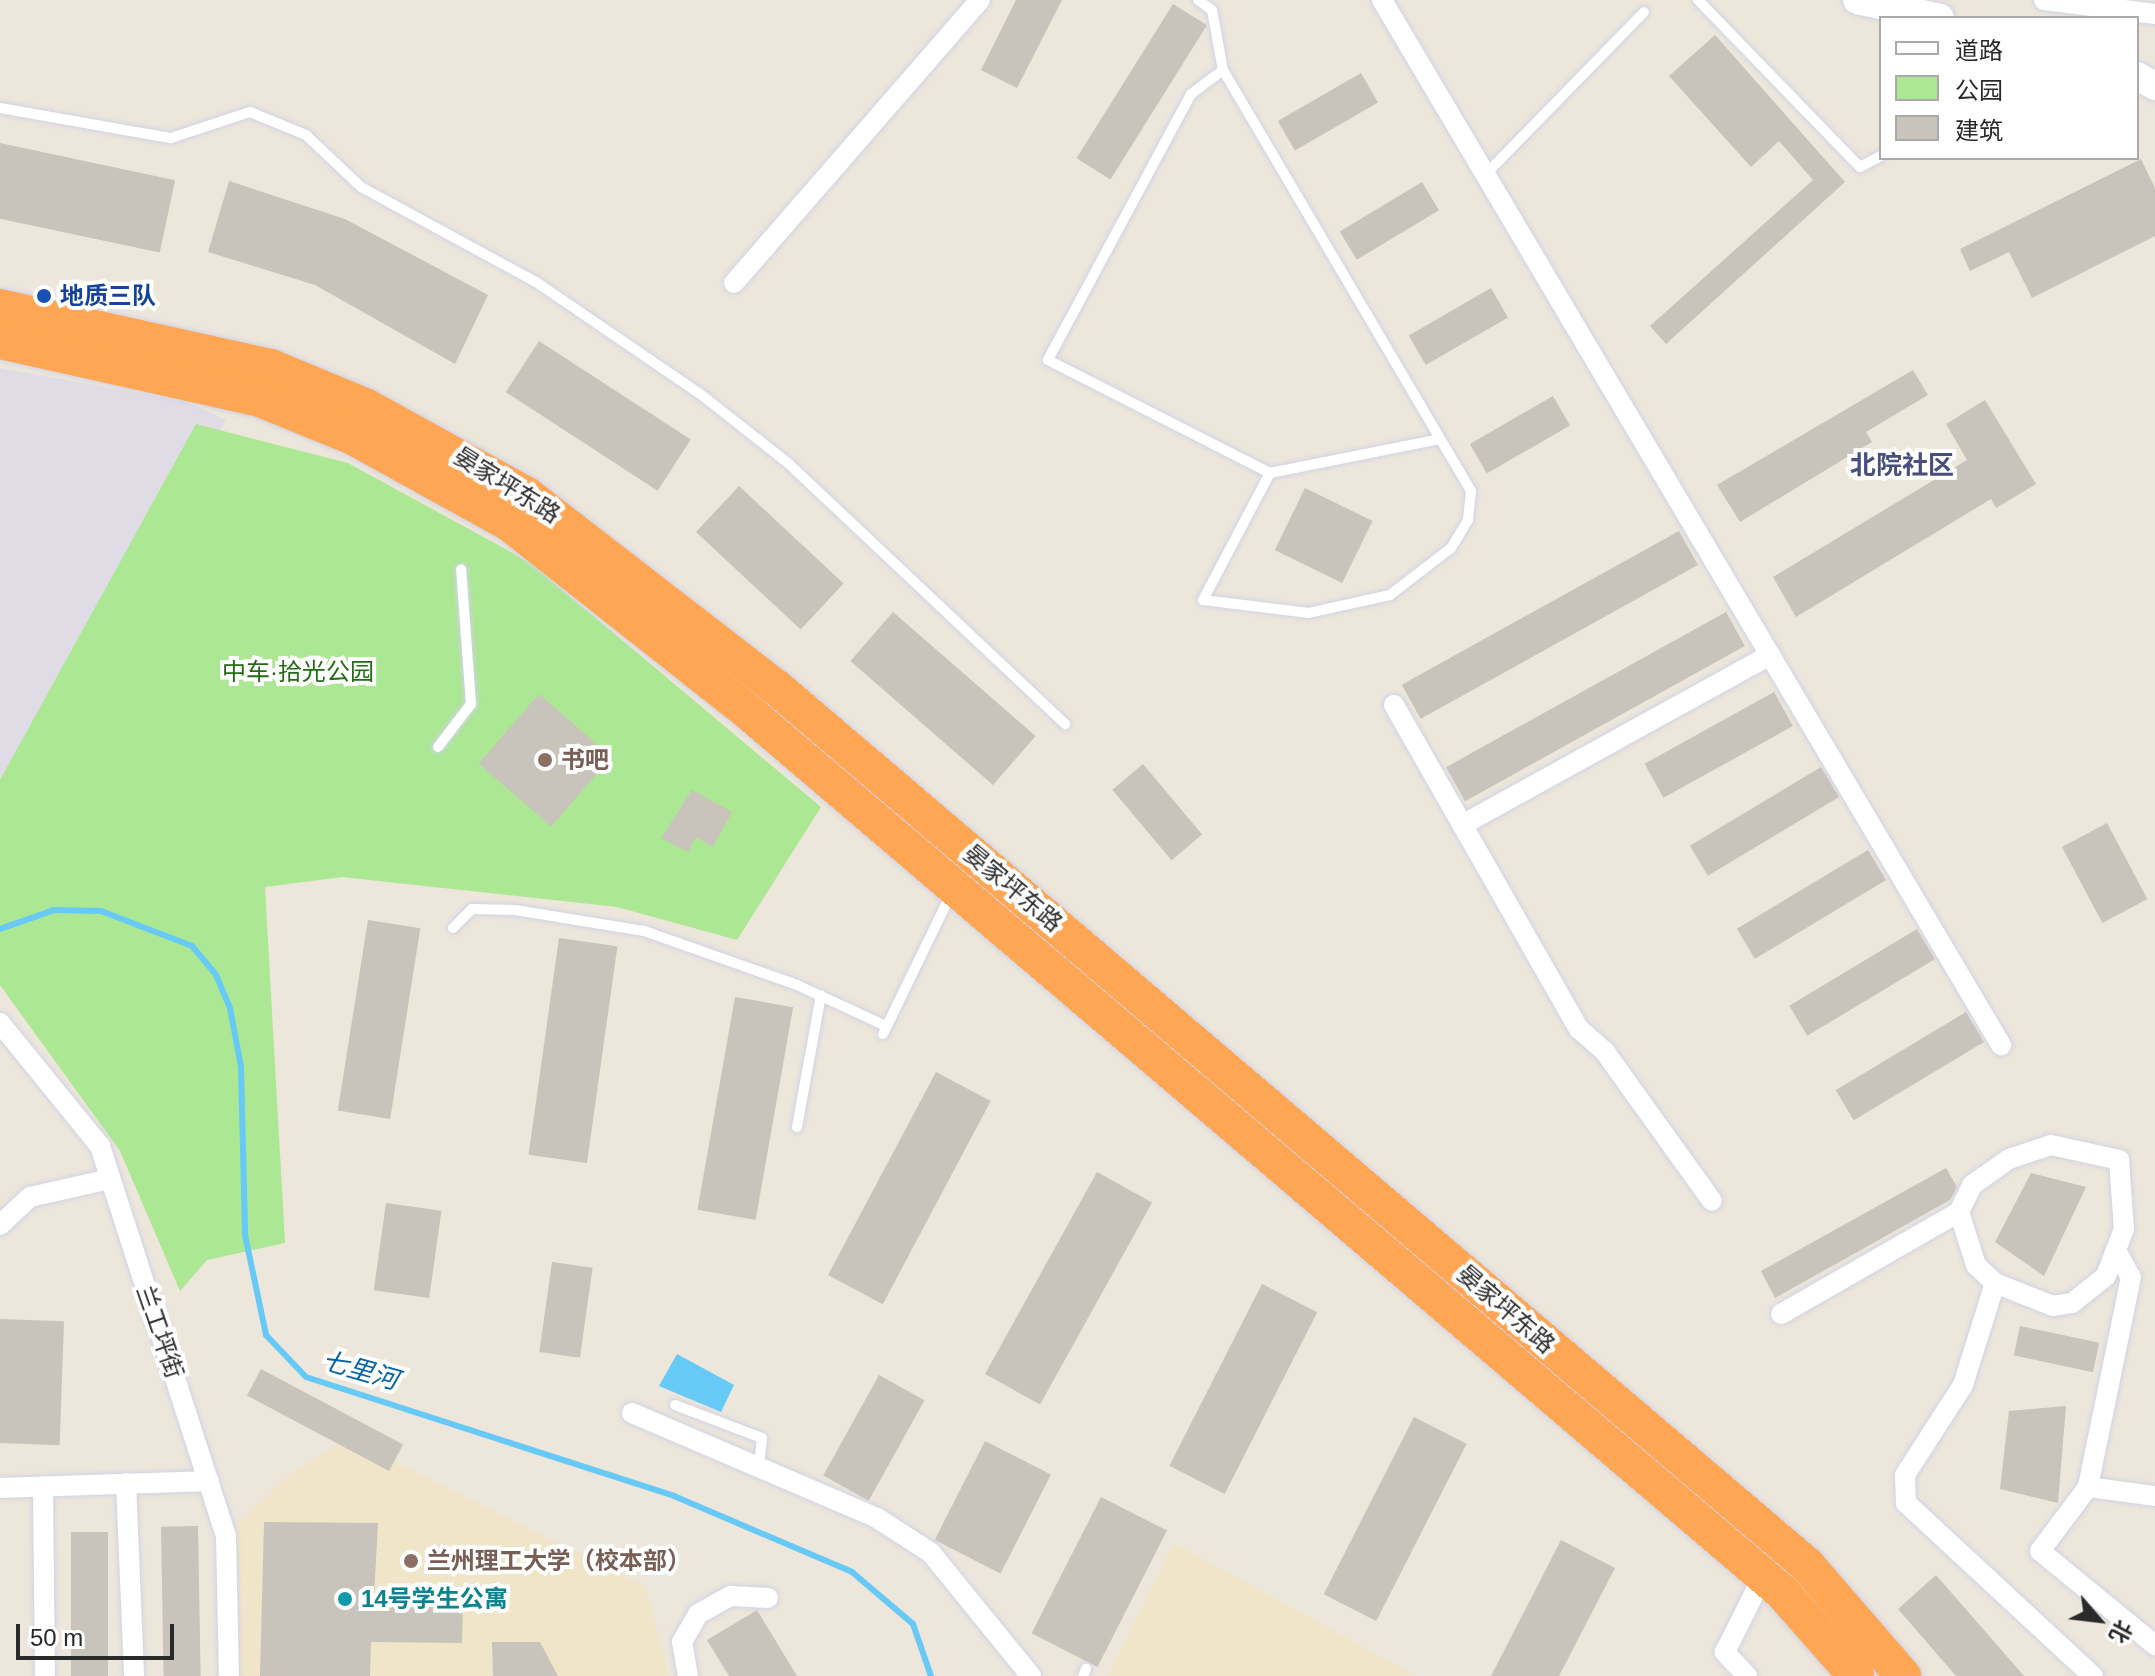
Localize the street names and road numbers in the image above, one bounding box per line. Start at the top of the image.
street label: 晏家坪东路 [448,441,566,529]
street label: 晏家坪东路 [958,838,1068,938]
street label: 晏家坪东路 [1451,1259,1561,1359]
street label: 兰工坪街 [131,1282,189,1382]

